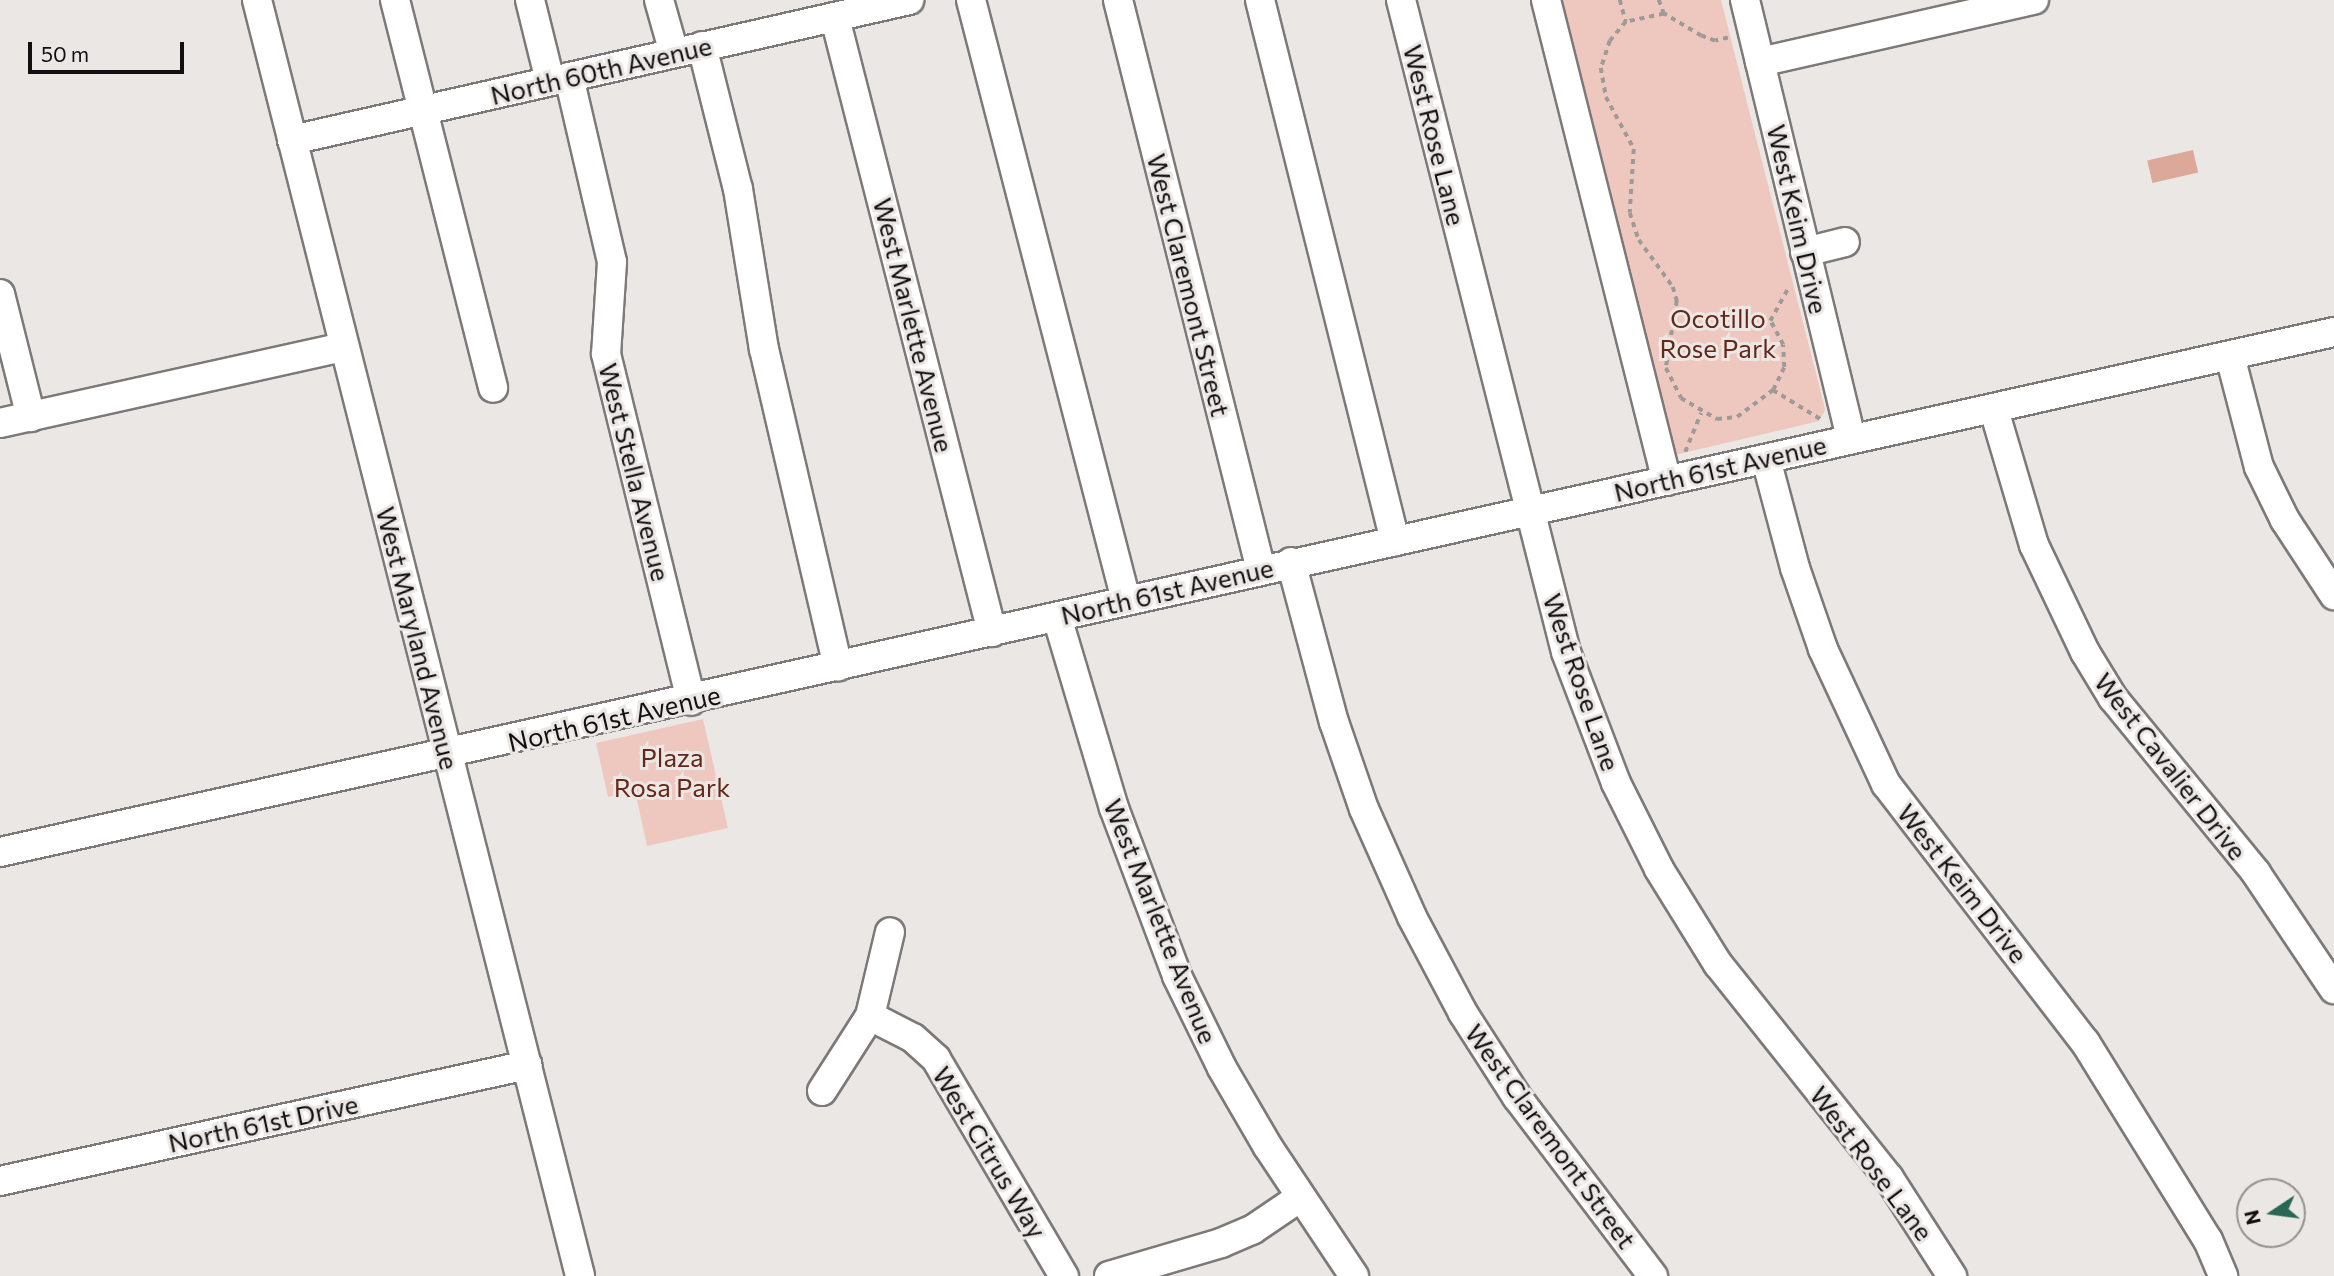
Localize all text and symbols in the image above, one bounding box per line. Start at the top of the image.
scale bar [32,28,187,72]
street label: North 60th Avenue [487,29,715,111]
text: 50 m [41,41,89,66]
street label: West Rose Lane [1397,41,1473,229]
street label: West Keim Drive [1761,121,1835,317]
street label: West Claremont Street [1141,150,1237,420]
street label: West Marlette Avenue [867,195,961,455]
park label: Ocotillo Rose Park [1660,302,1776,364]
street label: West Stella Avenue [593,360,677,584]
street label: North 61st Avenue [1611,428,1829,508]
street label: West Maryland Avenue [370,503,466,773]
street label: North 61st Avenue [1058,551,1276,631]
street label: West Rose Lane [1537,589,1627,775]
street label: West Cavalier Drive [2088,666,2254,866]
street label: North 61st Avenue [505,678,723,758]
park label: Plaza Rosa Park [614,741,730,802]
street label: West Marlette Avenue [1098,794,1224,1048]
street label: West Keim Drive [1891,797,2035,969]
street label: West Claremont Street [1459,1018,1643,1254]
street label: West Citrus Way [927,1061,1053,1243]
street label: West Rose Lane [1804,1080,1940,1246]
street label: North 61st Drive [165,1088,361,1158]
north arrow [2236,1178,2306,1248]
text: N [2239,1208,2265,1227]

